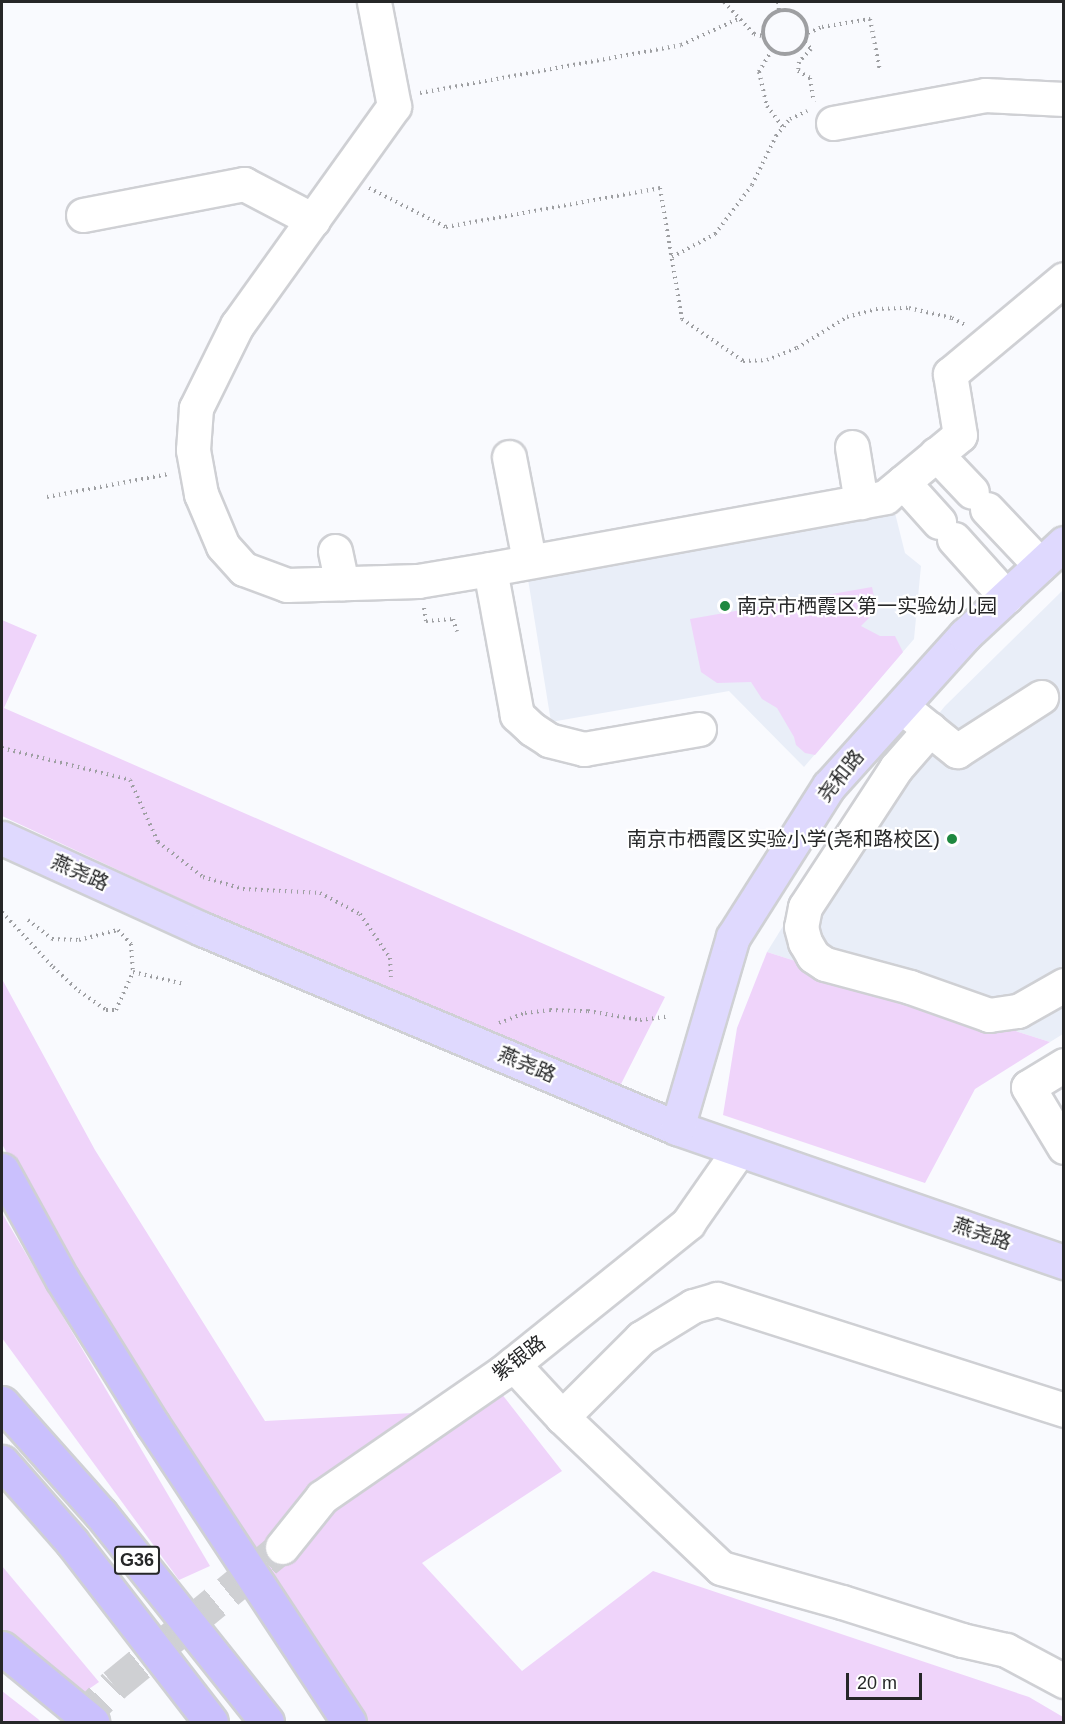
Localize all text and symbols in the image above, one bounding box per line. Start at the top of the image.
place label: 南京市栖霞区第一实验幼儿园 [737,594,997,618]
marker: 南京市栖霞区第一实验幼儿园 [718,599,732,613]
street label: 尧和路 [813,745,869,807]
place label: 南京市栖霞区实验小学(尧和路校区) [627,827,940,851]
marker: 南京市栖霞区实验小学(尧和路校区) [945,832,959,846]
street label: 燕尧路 [48,850,112,896]
street label: 燕尧路 [495,1042,559,1088]
street label: 燕尧路 [950,1213,1014,1255]
street label: 紫银路 [488,1330,550,1386]
road number: G36 [113,1545,161,1575]
scale bar [849,1661,926,1699]
text: 20 m [857,1673,897,1693]

